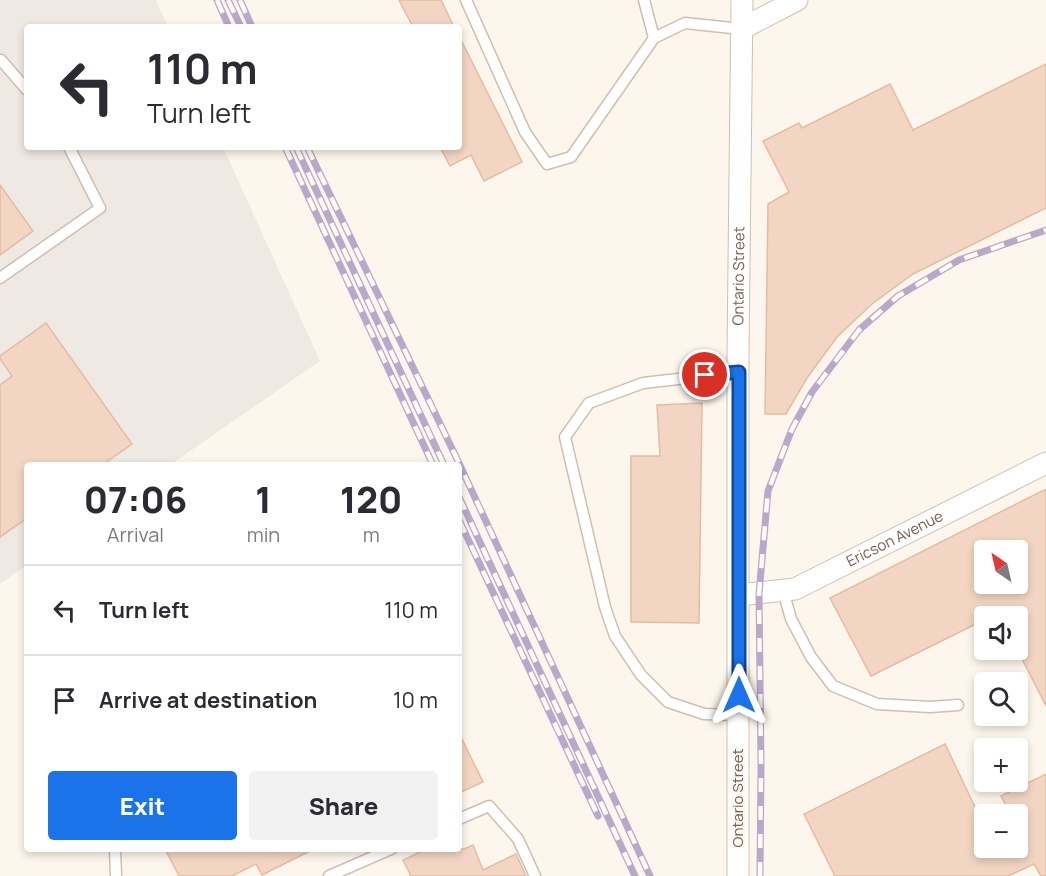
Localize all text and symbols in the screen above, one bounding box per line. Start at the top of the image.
text: 110 m [147,39,258,97]
icon: left [48,48,126,126]
text: Turn left [147,94,251,131]
street label: Ontario Street [727,226,749,326]
pin [679,349,730,400]
icon: arrive [688,358,721,391]
text: 07:06 [84,475,187,524]
text: 1 [255,475,272,524]
text: 120 [340,475,402,524]
street label: Ericson Avenue [843,505,947,572]
text: Arrival [107,521,164,548]
text: min [247,521,280,548]
text: m [363,521,380,548]
north arrow [974,540,1028,594]
map controls [974,540,1028,858]
icon: left [48,594,81,627]
text: Turn left [99,595,189,625]
text: 110 m [384,595,438,625]
button: sound [974,606,1028,660]
position arrow [707,663,771,727]
button: search [974,672,1028,726]
icon: arrive [48,684,81,717]
text: Arrive at destination [99,685,317,715]
text: 10 m [393,685,438,715]
button: + [974,738,1028,792]
street label: Ontario Street [727,749,748,847]
button: Exit [48,771,237,840]
button: Share [249,771,438,840]
button: − [974,804,1028,858]

